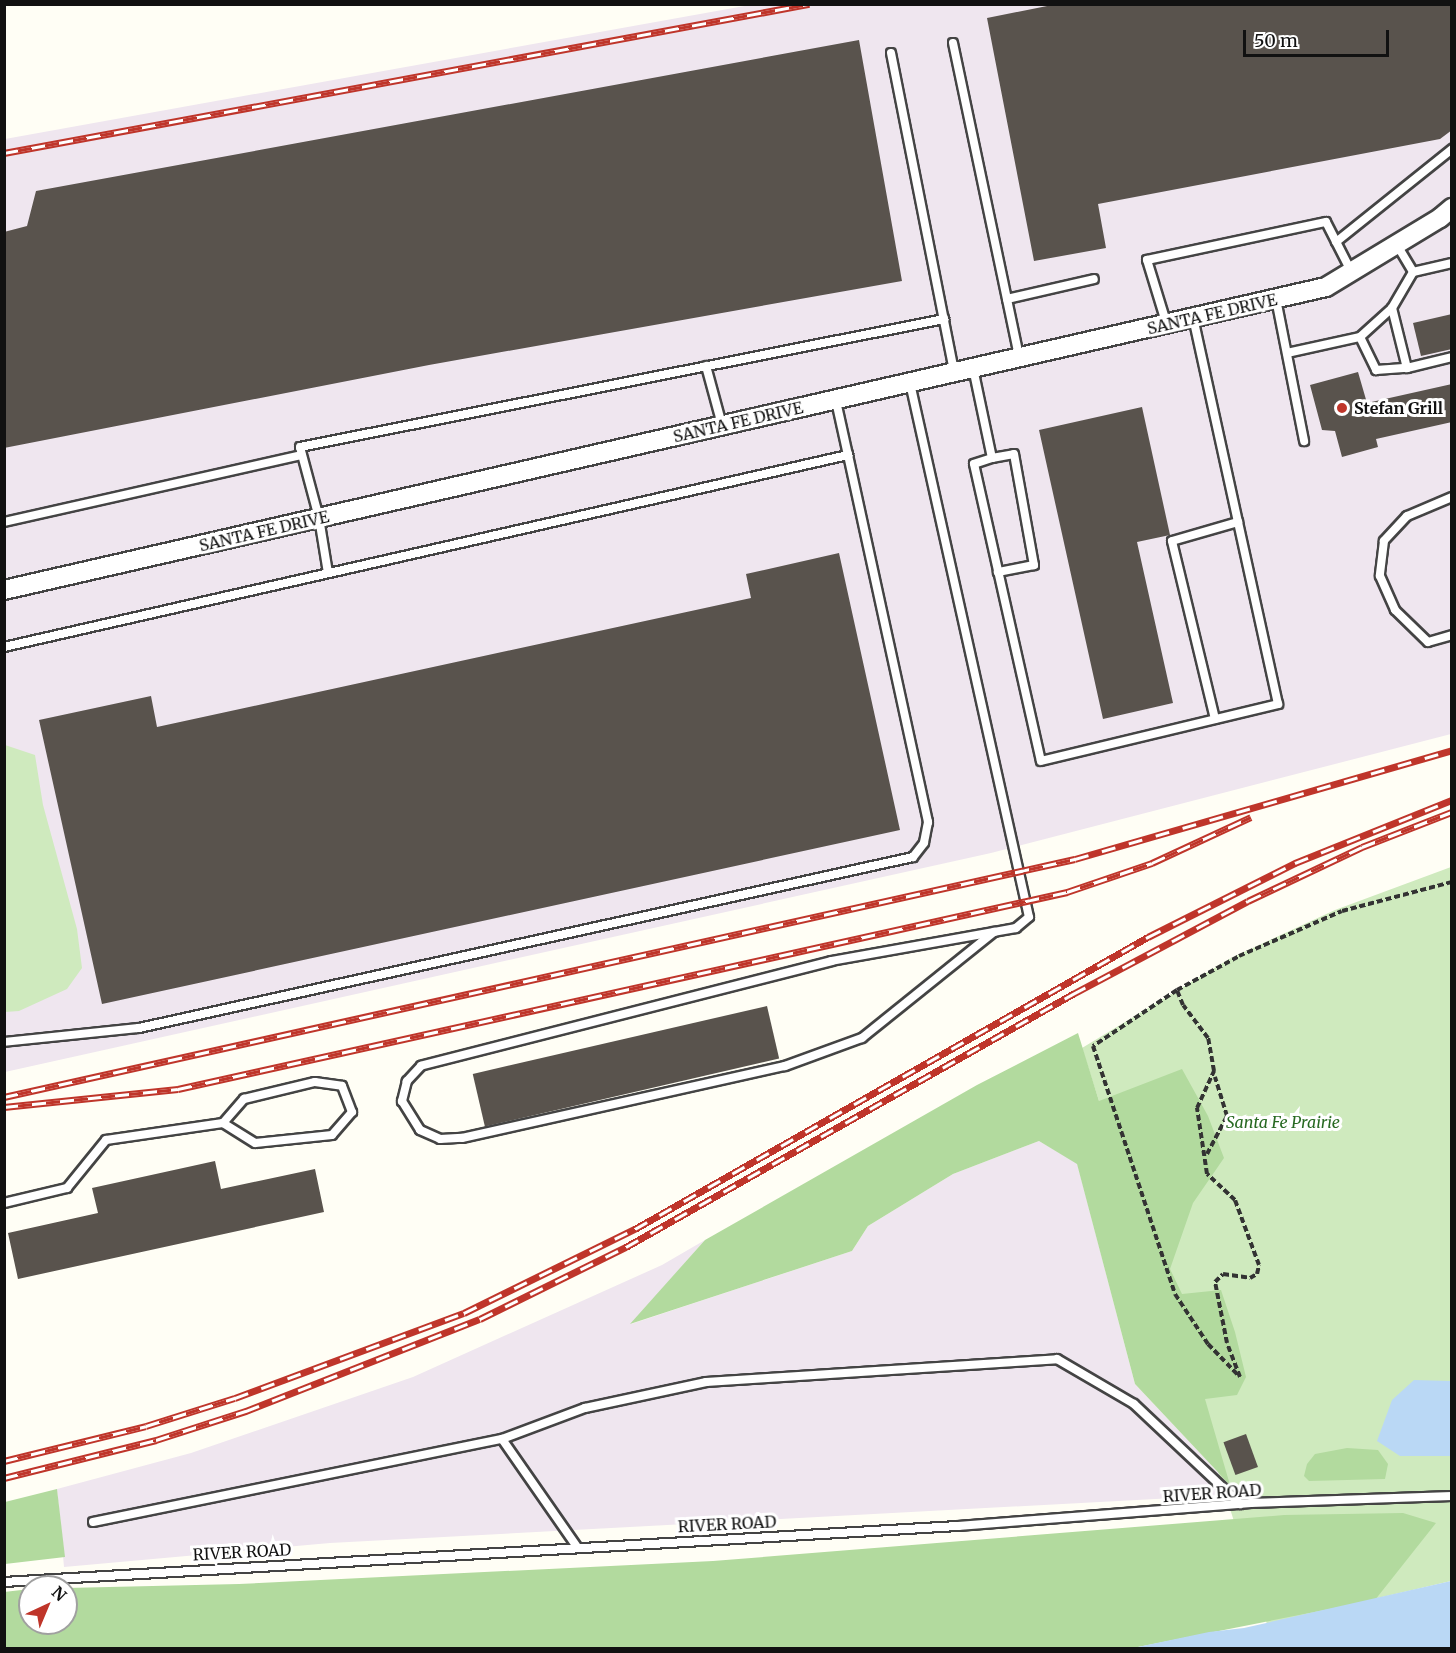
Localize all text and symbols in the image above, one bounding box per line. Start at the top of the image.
scale bar [1246,18,1392,56]
text: 50 m [1254,29,1298,52]
street label: SANTA FE DRIVE [1145,290,1279,338]
street label: SANTA FE DRIVE [671,398,805,446]
place label: Stefan Grill [1354,398,1443,418]
marker: Stefan Grill [1335,401,1349,415]
street label: SANTA FE DRIVE [197,507,331,555]
park label: Santa Fe Prairie [1226,1112,1340,1132]
street label: RIVER ROAD [1162,1480,1262,1506]
street label: RIVER ROAD [677,1512,777,1536]
street label: RIVER ROAD [192,1540,292,1564]
north arrow [18,1575,78,1635]
text: N [48,1582,71,1605]

